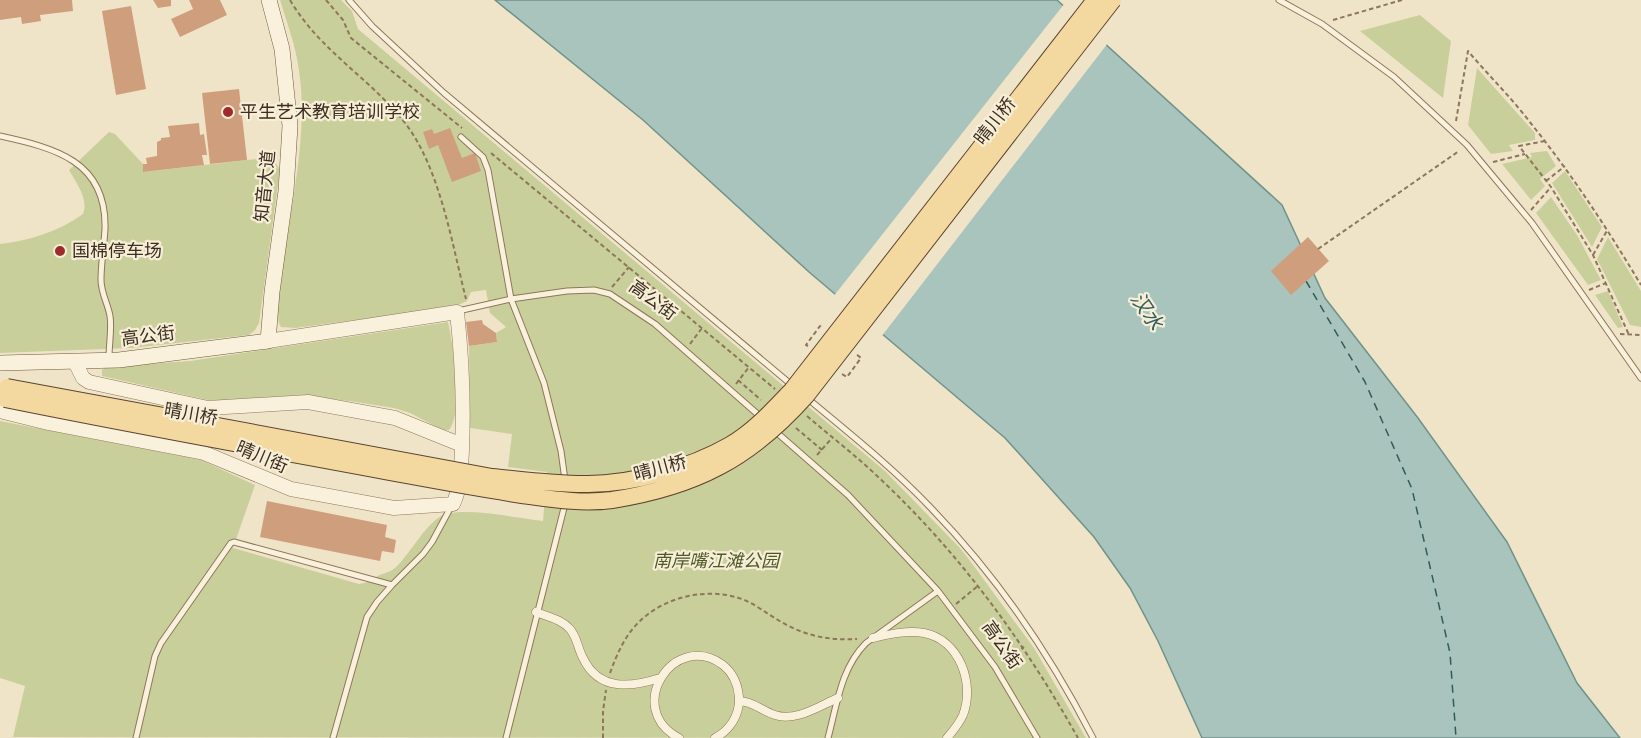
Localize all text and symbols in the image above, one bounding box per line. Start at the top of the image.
street label: 晴川桥 [970,94,1020,148]
place label: 平生艺术教育培训学校 [240,102,420,122]
marker: 平生艺术教育培训学校 [221,105,235,119]
street label: 知音大道 [251,149,279,223]
place label: 国棉停车场 [72,241,162,261]
marker: 国棉停车场 [53,244,67,258]
street label: 高公街 [625,276,681,324]
water label: 汉水 [1127,288,1168,335]
street label: 高公街 [120,323,176,349]
street label: 晴川桥 [163,399,219,429]
street label: 晴川街 [233,437,291,477]
street label: 晴川桥 [631,451,689,485]
park label: 南岸嘴江滩公园 [653,551,782,571]
street label: 高公街 [978,617,1026,673]

